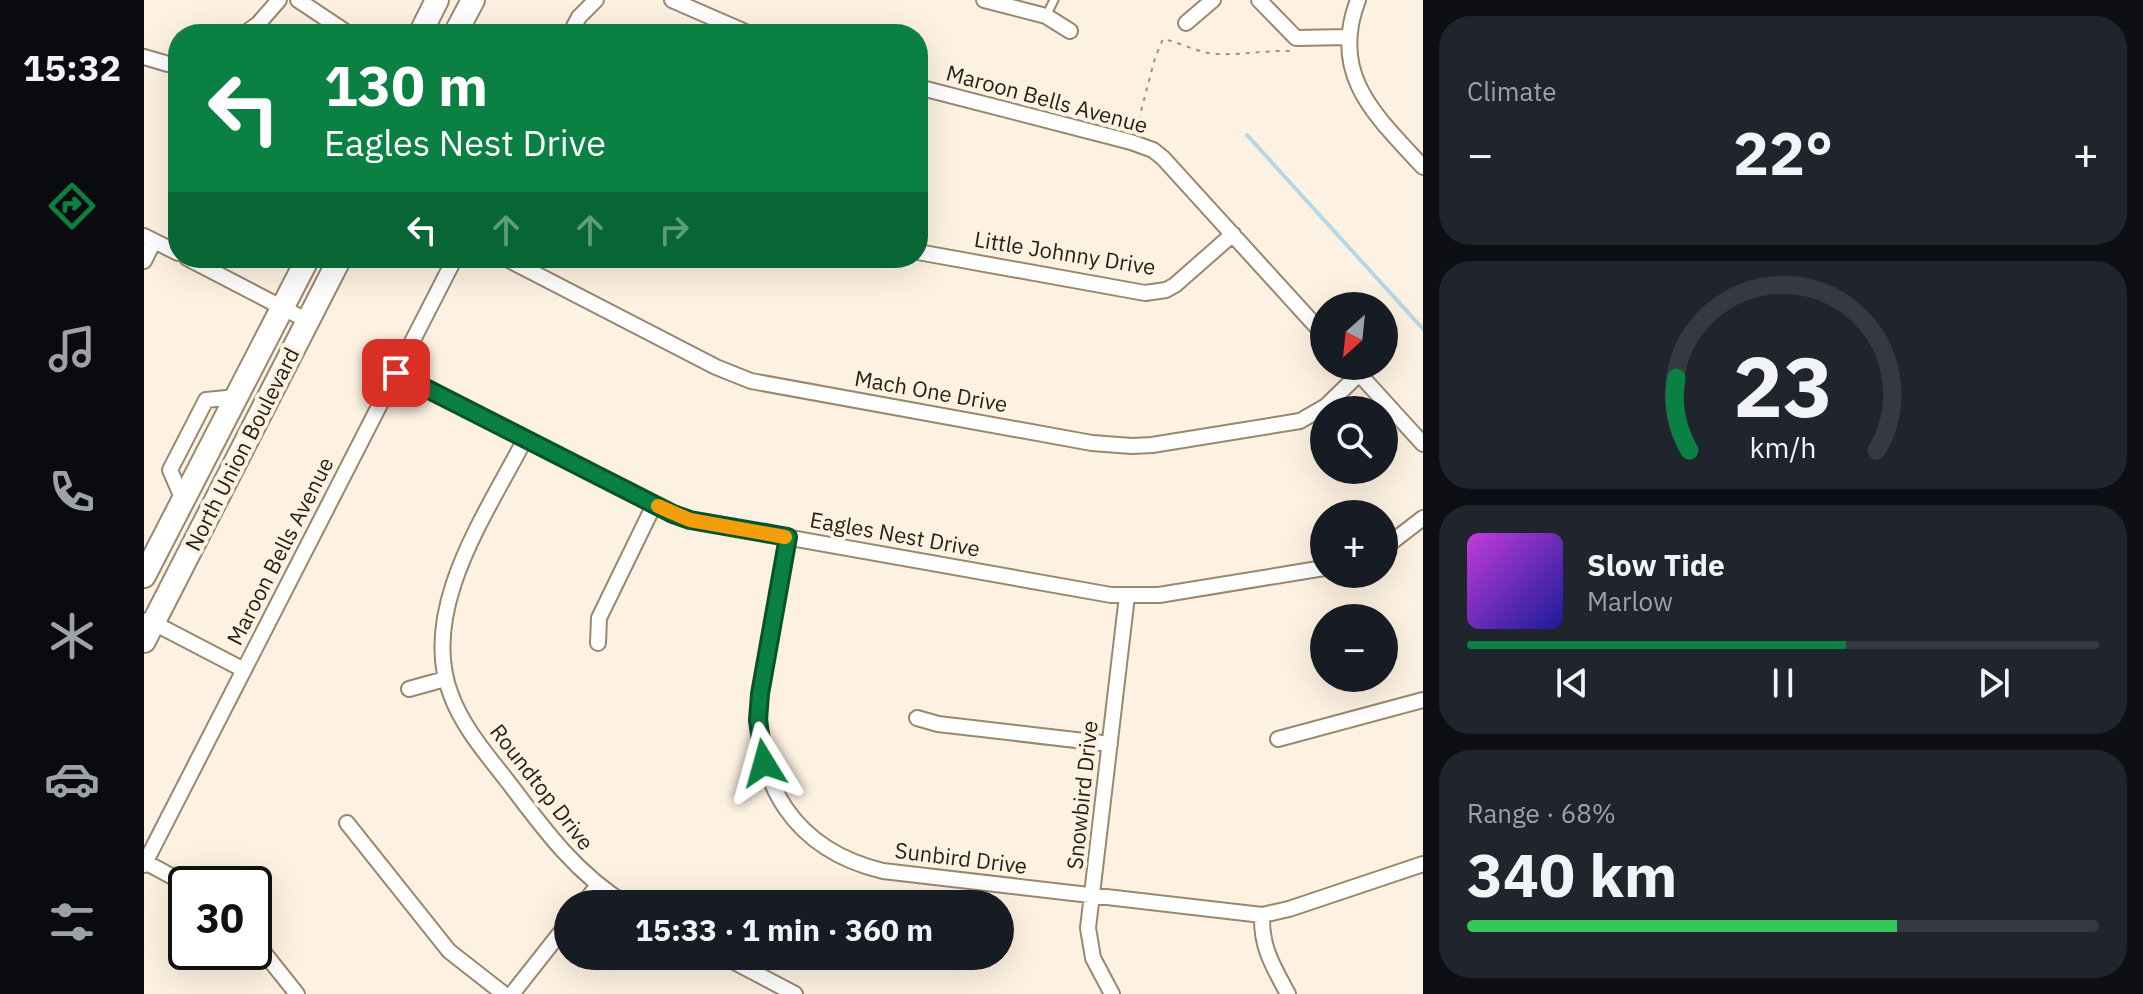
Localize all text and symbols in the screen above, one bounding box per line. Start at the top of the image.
text: 15:32 [23,44,121,91]
text: 130 m [324,49,488,121]
icon: left [192,56,296,160]
street label: Maroon Bells Avenue [943,58,1151,139]
text: Climate [1467,74,1557,108]
text: 22° [1733,113,1833,192]
text: Eagles Nest Drive [324,119,606,166]
text: − [1467,125,1493,182]
text: + [2073,125,2099,182]
icon: directions [44,178,100,234]
icon: left [400,208,444,252]
icon: ahead [484,208,528,252]
icon: ahead [568,208,612,252]
icon: right [652,208,696,252]
street label: Little Johnny Drive [972,224,1158,281]
north arrow [1310,292,1398,380]
map controls [1310,292,1398,692]
icon: music [44,321,100,377]
text: 23 [1733,331,1833,439]
pin [362,339,430,407]
street label: North Union Boulevard [178,342,305,555]
icon: arrive [374,351,418,395]
street label: Mach One Drive [852,363,1010,418]
button: search [1310,396,1398,484]
text: km/h [1749,429,1817,466]
street label: Maroon Bells Avenue [220,452,340,650]
icon: phone [44,464,100,520]
button: + [1310,500,1398,588]
street label: Eagles Nest Drive [808,504,982,563]
text: Slow Tide [1587,545,1725,584]
text: Marlow [1587,584,1673,618]
button: − [1310,604,1398,692]
icon: climate [44,608,100,664]
icon: previous [1550,661,1594,705]
icon: pause [1761,661,1805,705]
icon: next [1972,661,2016,705]
street label: Roundtop Drive [484,718,601,856]
street label: Snowbird Drive [1059,719,1104,871]
position arrow [722,721,806,805]
icon: car [44,751,100,807]
text: Range · 68% [1467,796,1616,830]
street label: Sunbird Drive [893,835,1029,880]
text: 340 km [1467,835,1677,914]
speed limit sign: 30 [168,866,272,970]
icon: filters [44,894,100,950]
text: 15:33 · 1 min · 360 m [635,910,933,949]

